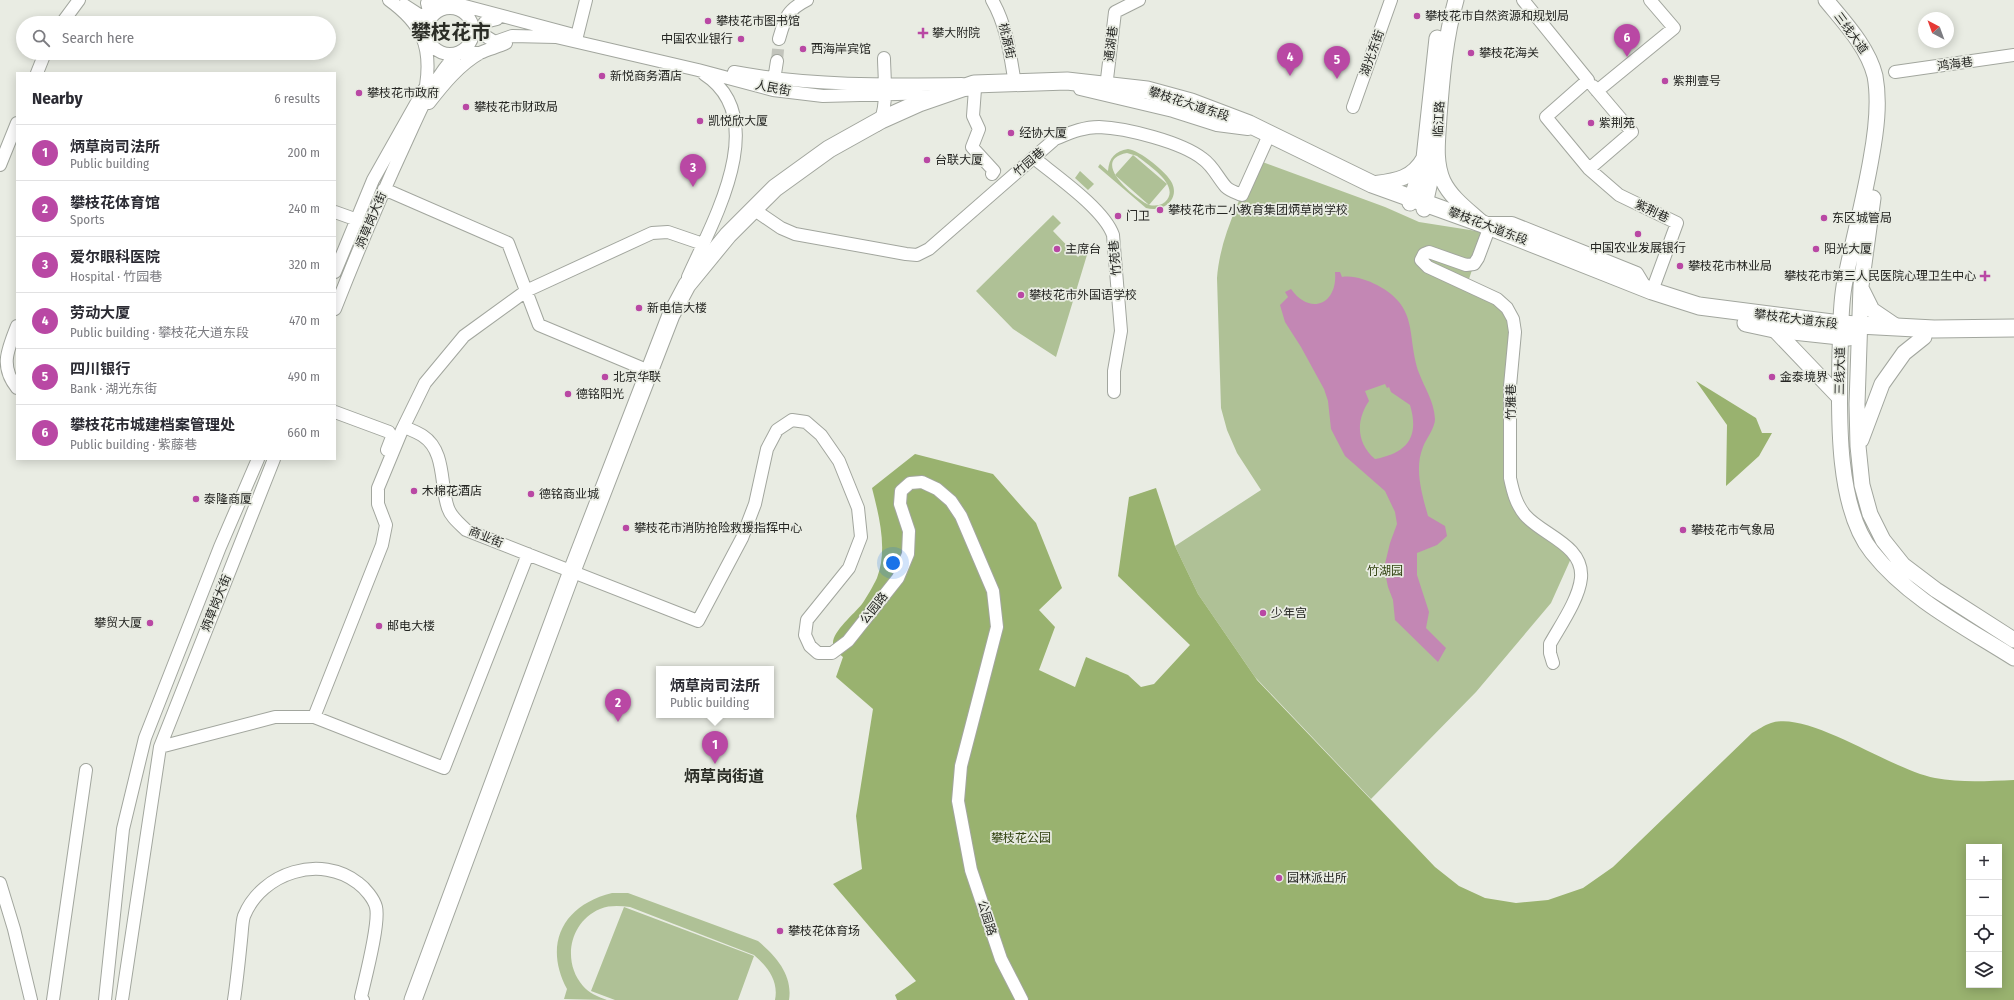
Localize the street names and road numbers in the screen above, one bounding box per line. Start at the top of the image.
street label: 三线大道 [1831,9,1871,57]
street label: 桃源街 [996,22,1018,60]
street label: 通湖巷 [1102,25,1120,63]
street label: 湖光东街 [1357,28,1387,78]
street label: 鸿海巷 [1936,55,1974,73]
street label: 人民街 [754,78,792,98]
street label: 攀枝花大道东段 [1147,84,1231,124]
street label: 临江路 [1431,101,1447,137]
street label: 竹园巷 [1011,145,1047,179]
street label: 炳草岗大街 [353,190,389,250]
street label: 紫荆巷 [1633,197,1671,225]
street label: 攀枝花大道东段 [1446,204,1530,248]
street label: 竹苑巷 [1106,239,1124,277]
street label: 攀枝花大道东段 [1753,307,1839,331]
street label: 三线大道 [1833,347,1847,395]
street label: 竹雅巷 [1504,384,1518,420]
street label: 商业街 [467,524,505,550]
street label: 炳草岗大街 [198,573,234,633]
street label: 公园路 [857,590,891,626]
street label: 公园路 [975,899,999,937]

